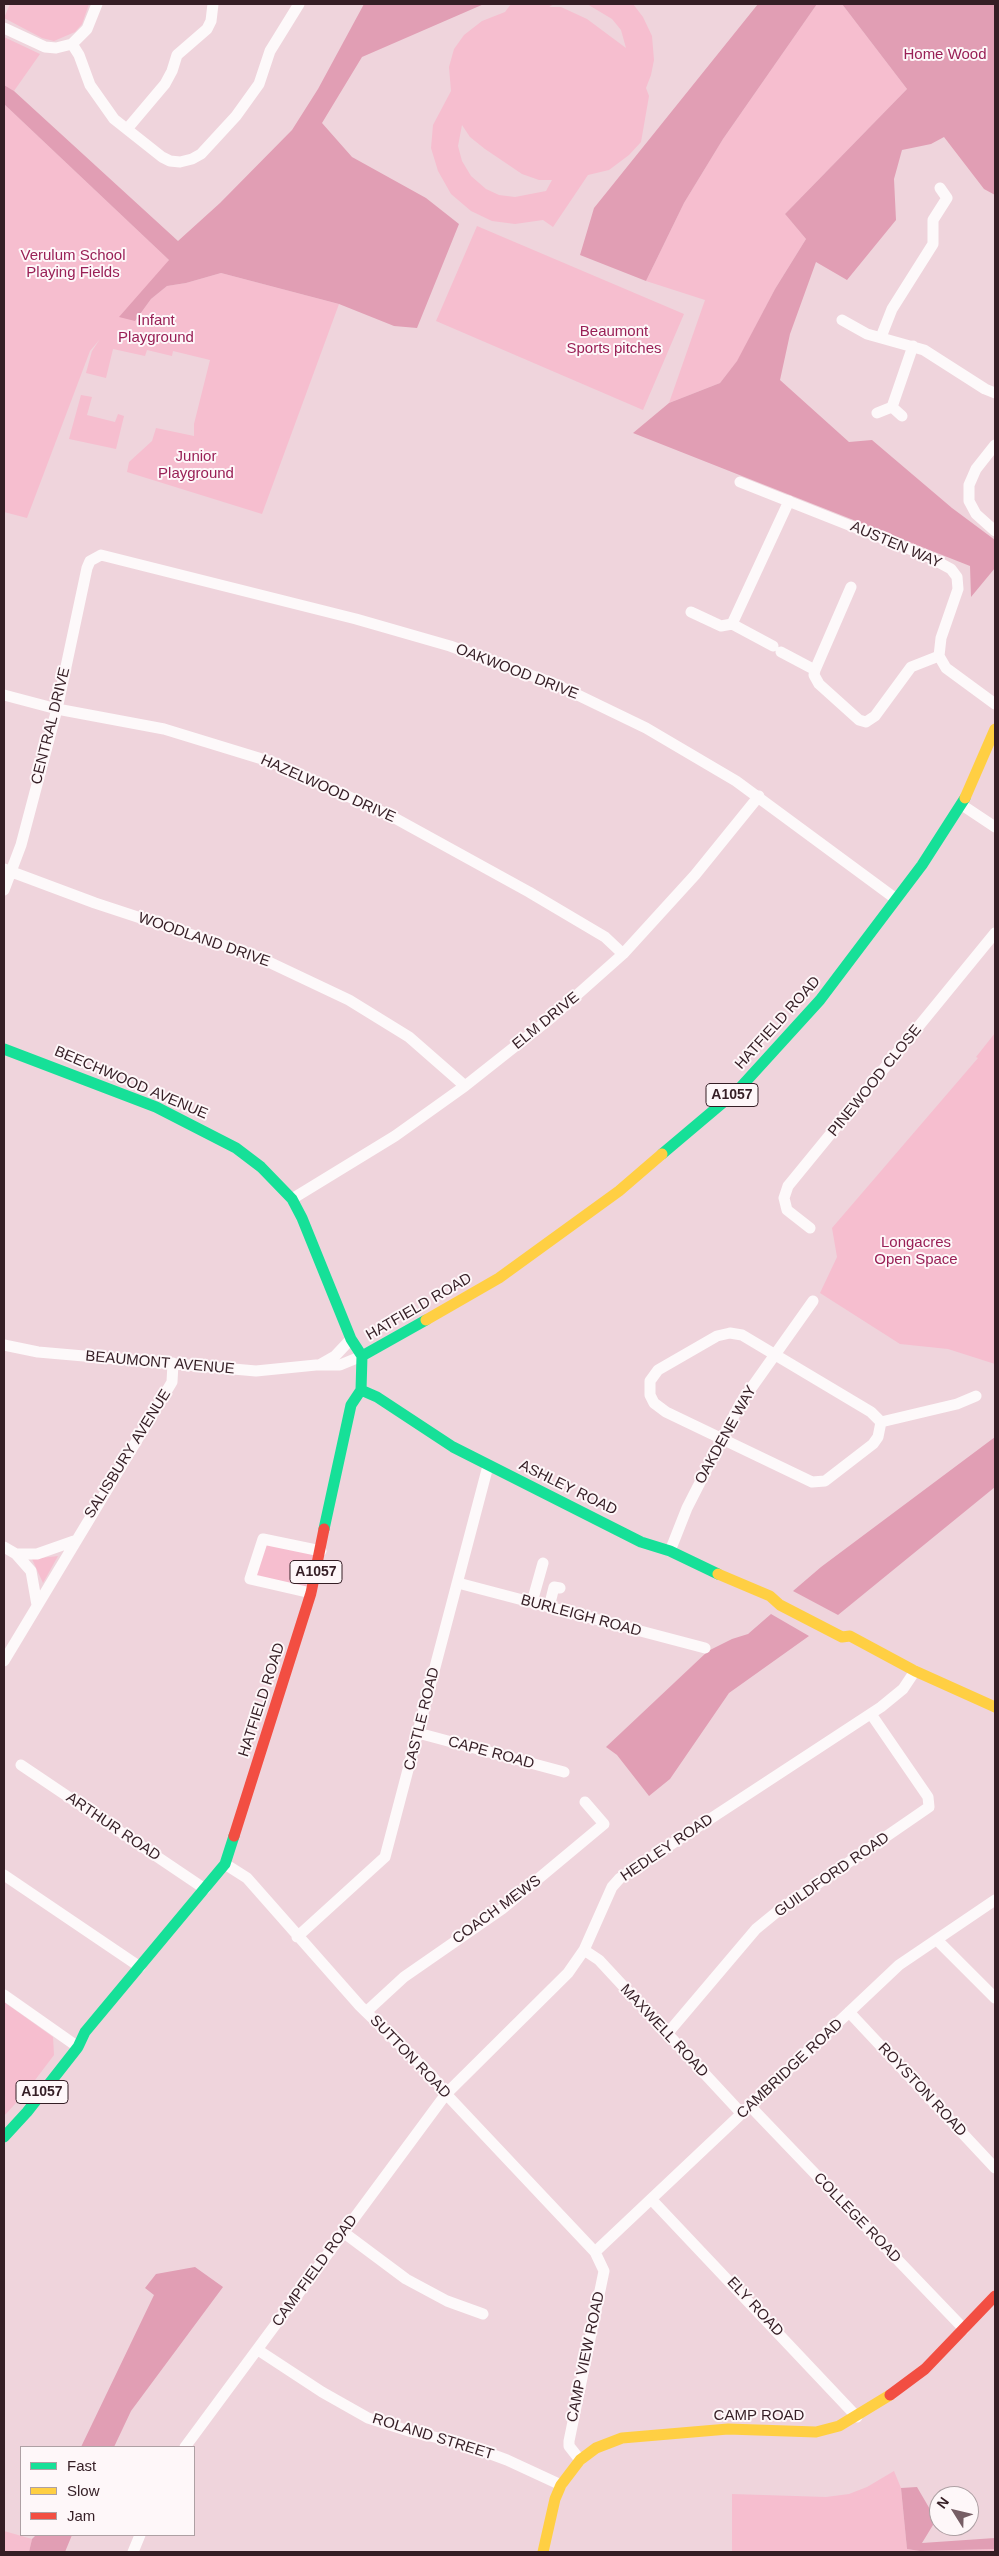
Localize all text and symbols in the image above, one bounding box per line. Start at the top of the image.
park label: Home Wood [903,46,987,64]
park label: Verulum School Playing Fields [20,247,126,282]
park label: Infant Playground [118,312,194,347]
park label: Beaumont Sports pitches [566,323,662,358]
park label: Junior Playground [158,448,234,483]
street label: AUSTEN WAY [848,518,944,572]
street label: OAKWOOD DRIVE [453,640,581,704]
street label: CENTRAL DRIVE [28,666,74,786]
street label: HAZELWOOD DRIVE [258,751,398,827]
street label: WOODLAND DRIVE [136,909,272,971]
street label: HATFIELD ROAD [732,973,824,1073]
street label: ELM DRIVE [509,989,583,1053]
street label: PINEWOOD CLOSE [824,1022,926,1140]
street label: BEECHWOOD AVENUE [52,1043,210,1123]
road number: A1057 [706,1084,758,1106]
park label: Longacres Open Space [874,1234,958,1269]
street label: HATFIELD ROAD [363,1269,475,1345]
street label: BEAUMONT AVENUE [85,1348,235,1378]
street label: OAKDENE WAY [691,1383,761,1487]
street label: SALISBURY AVENUE [81,1386,175,1522]
street label: ASHLEY ROAD [516,1457,620,1519]
road number: A1057 [290,1560,342,1584]
street label: BURLEIGH ROAD [519,1591,643,1641]
street label: HATFIELD ROAD [235,1641,289,1759]
street label: CASTLE ROAD [400,1665,444,1773]
street label: CAPE ROAD [446,1733,536,1773]
street label: ARTHUR ROAD [62,1789,164,1865]
street label: HEDLEY ROAD [617,1810,717,1886]
street label: GUILDFORD ROAD [771,1829,893,1921]
street label: COACH MEWS [449,1872,545,1948]
street label: MAXWELL ROAD [616,1981,712,2081]
street label: SUTTON ROAD [366,2012,454,2102]
street label: CAMBRIDGE ROAD [733,2015,847,2123]
street label: ROYSTON ROAD [874,2039,970,2141]
road number: A1057 [16,2080,68,2104]
street label: COLLEGE ROAD [809,2169,905,2267]
street label: CAMPFIELD ROAD [269,2212,361,2330]
street label: ELY ROAD [723,2274,787,2340]
street label: CAMP VIEW ROAD [563,2290,609,2424]
street label: CAMP ROAD [714,2407,804,2425]
street label: ROLAND STREET [370,2410,496,2464]
legend [20,2446,195,2536]
text: Fast [67,2457,96,2474]
text: Slow [67,2482,100,2499]
north arrow [929,2486,979,2536]
text: N [933,2494,952,2512]
text: Jam [67,2507,95,2524]

